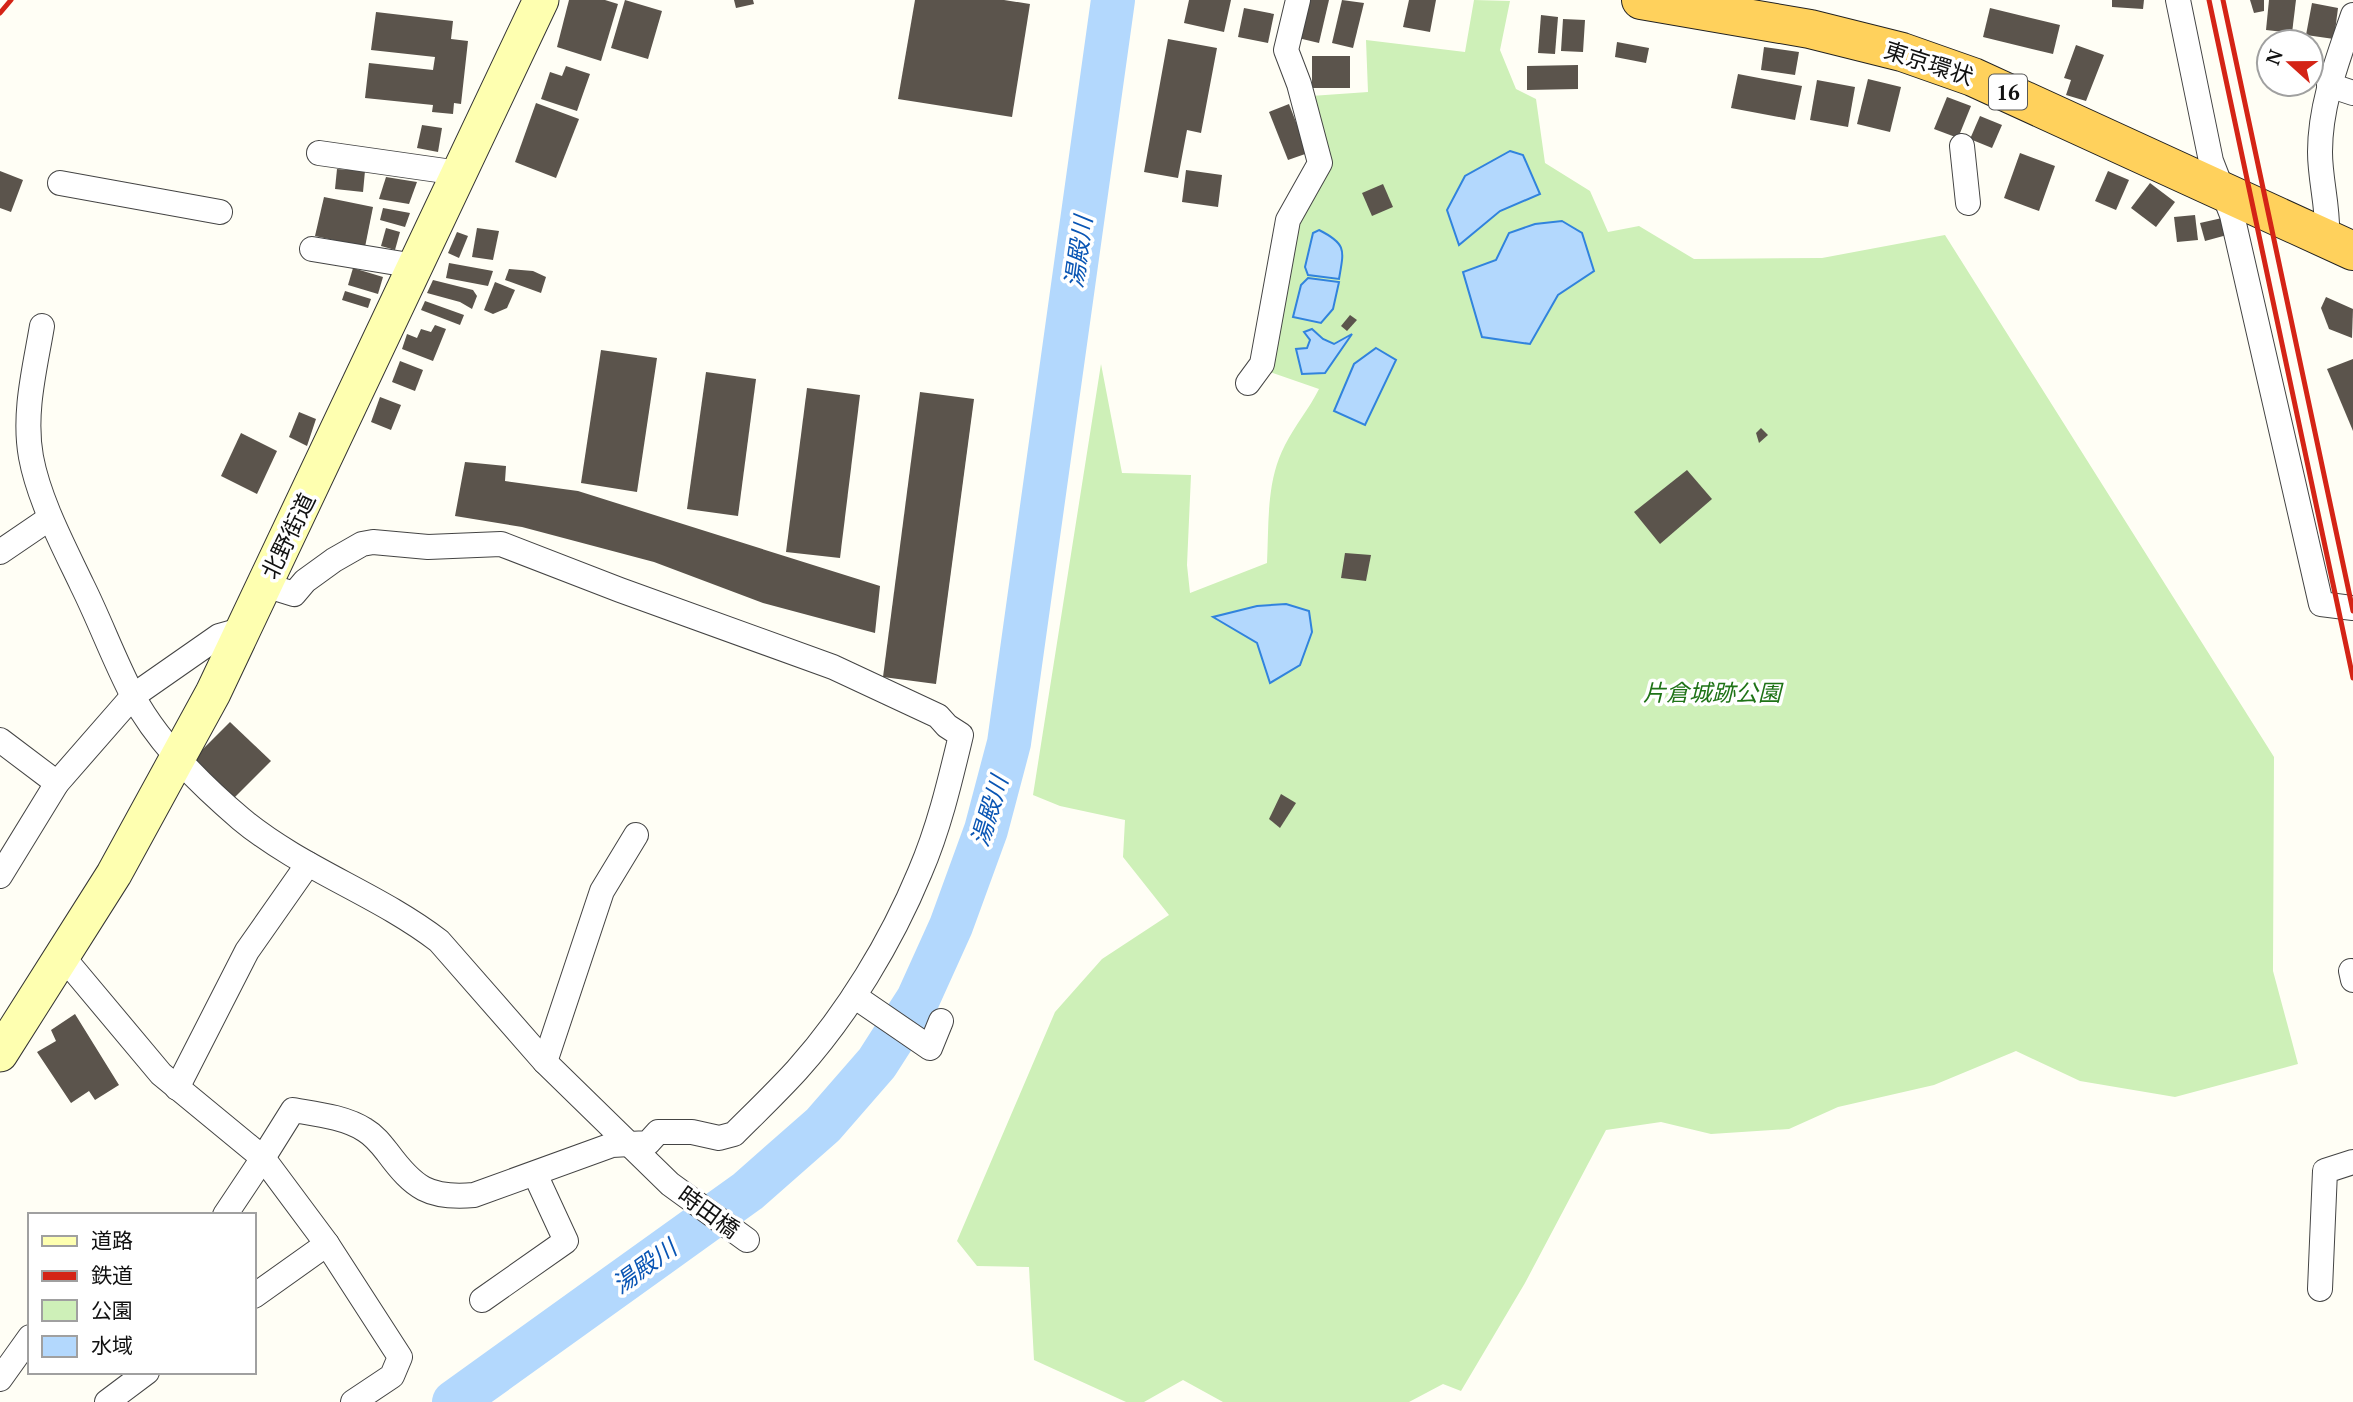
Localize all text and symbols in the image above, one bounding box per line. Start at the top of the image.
north arrow [2255,28,2325,98]
street label: 東京環状 [1880,34,1978,92]
text: N [2259,45,2288,68]
road number: 16 [1989,74,2027,110]
water label: 湯殿川 [1057,211,1099,290]
street label: 北野街道 [254,488,322,584]
park label: 片倉城跡公園 [1643,677,1784,708]
water label: 湯殿川 [963,769,1016,850]
street label: 時田橋 [672,1179,746,1245]
legend [28,1213,256,1374]
text: 道路 [91,1226,133,1254]
water label: 湯殿川 [605,1230,685,1300]
text: 鉄道 [91,1261,133,1289]
text: 公園 [91,1296,133,1324]
text: 水域 [91,1331,133,1359]

